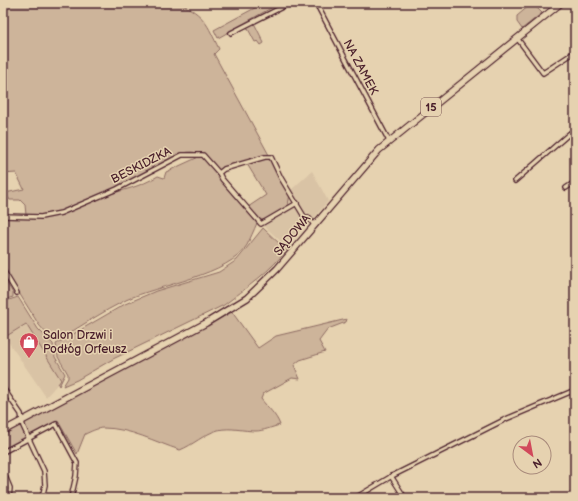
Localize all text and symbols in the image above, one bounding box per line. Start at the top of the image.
street label: NA ZAMEK [340,37,381,98]
road number: 15 [421,98,441,116]
street label: BESKIDZKA [109,144,174,187]
street label: SĄDOWA [271,211,314,259]
place label: Salon Drzwi i Podłóg Orfeusz [43,328,127,357]
shop icon: Salon Drzwi i Podłóg Orfeusz [18,331,40,359]
north arrow [512,435,552,475]
text: N [530,455,544,471]

